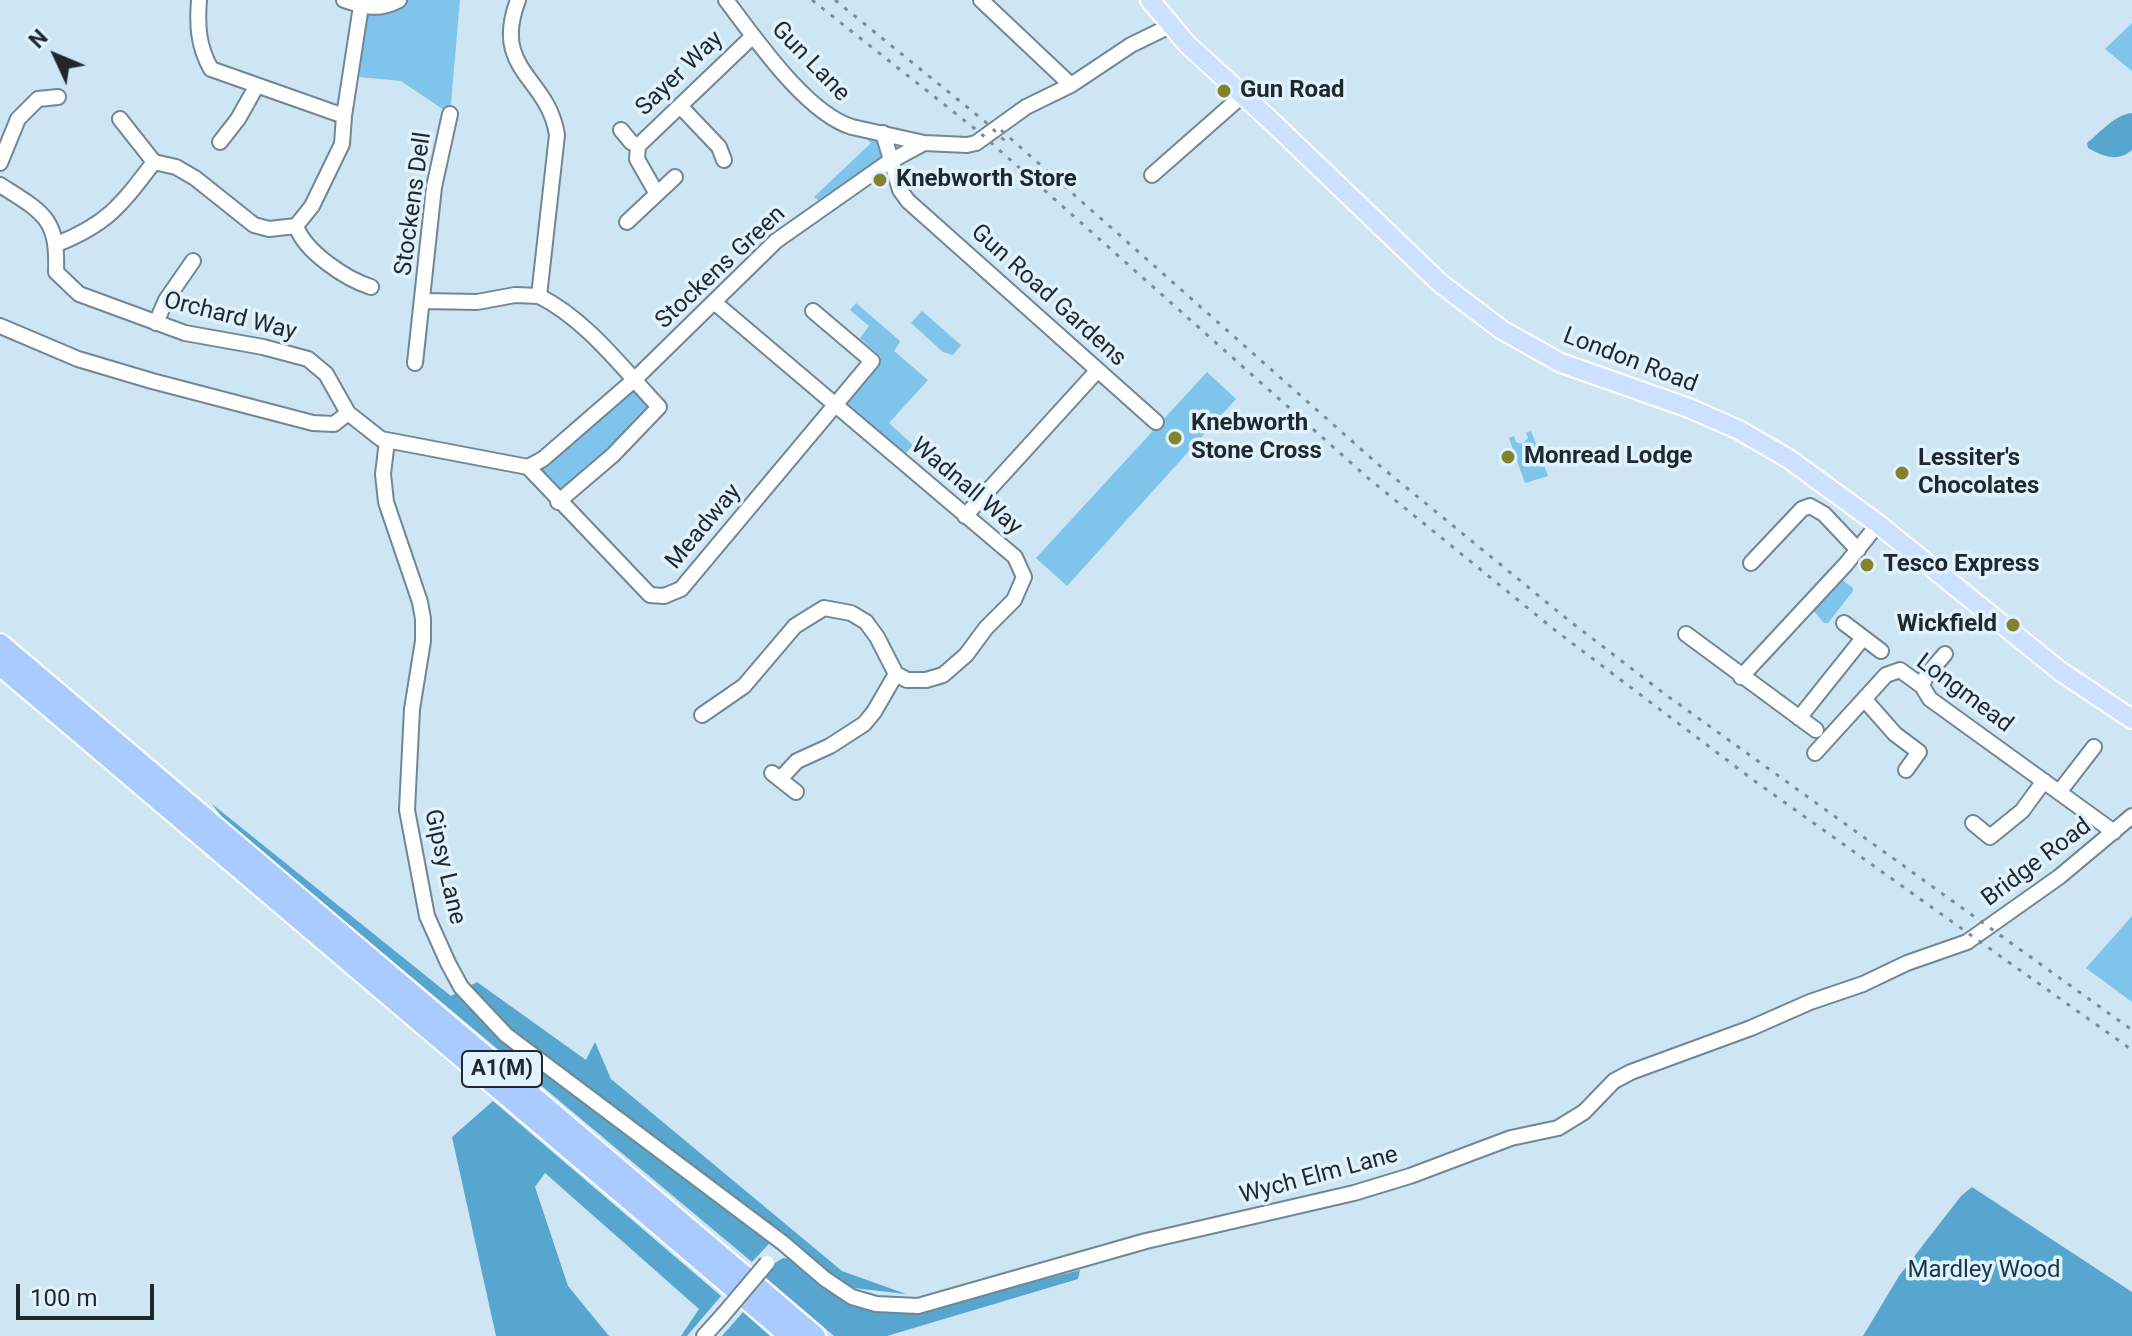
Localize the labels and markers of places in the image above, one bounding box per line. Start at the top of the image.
place label: Gun Road [1240,77,1344,105]
marker: Gun Road [1215,82,1233,100]
place label: Knebworth Store [896,166,1077,194]
marker: Knebworth Store [871,171,889,189]
place label: Knebworth Stone Cross [1191,410,1322,466]
marker: Knebworth Stone Cross [1166,429,1184,447]
place label: Monread Lodge [1524,443,1693,471]
place label: Lessiter's Chocolates [1918,445,2039,501]
marker: Monread Lodge [1499,448,1517,466]
marker: Lessiter's Chocolates [1893,464,1911,482]
place label: Tesco Express [1883,551,2039,579]
marker: Tesco Express [1858,556,1876,574]
place label: Wickfield [1897,611,1997,639]
marker: Wickfield [2004,616,2022,634]

